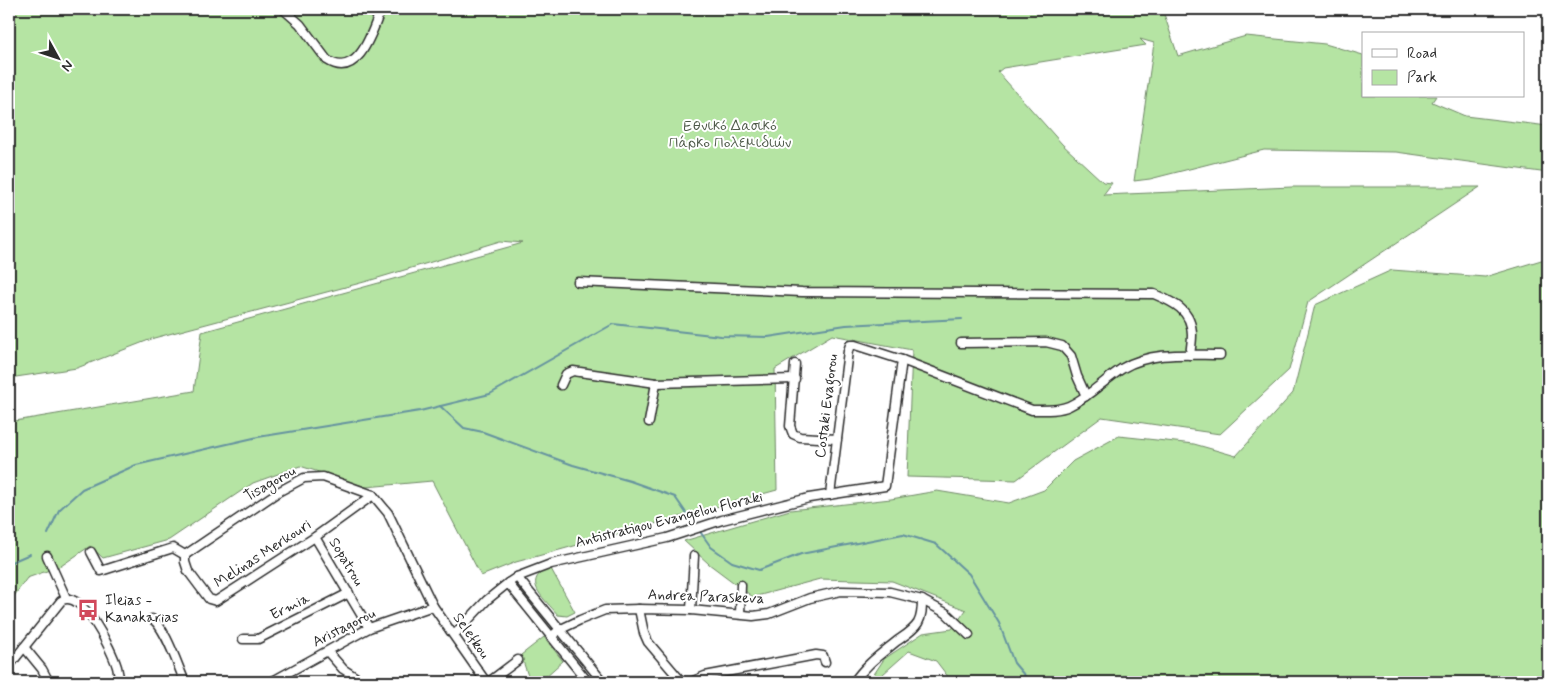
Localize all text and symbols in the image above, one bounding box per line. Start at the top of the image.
north arrow [32,32,82,82]
legend [1362,32,1524,98]
text: Road [1407,44,1437,64]
text: N [57,56,77,75]
text: Park [1407,68,1437,88]
park label: Εθνικό Δασικό Πάρκο Πολεμιδιών [669,116,792,153]
street label: Costaki Evagorou [811,352,844,459]
street label: Tisagorou [240,461,300,508]
street label: Antistratigou Evangelou Floraki [573,487,765,554]
street label: Melinas Merkouri [210,515,316,593]
street label: Sopatrou [324,534,368,590]
street label: Andrea Paraskeva [647,585,765,609]
street label: Ermia [267,588,314,625]
place label: Ileias - Kanakarias [105,591,179,628]
bus stop icon: Ileias - Kanakarias [75,597,101,623]
street label: Aristagorou [309,603,379,652]
street label: Selefkou [448,609,494,663]

